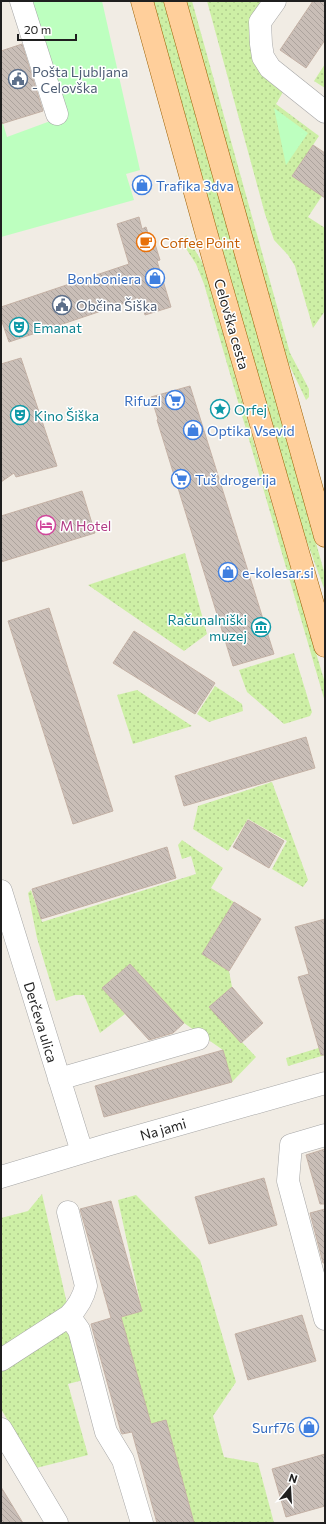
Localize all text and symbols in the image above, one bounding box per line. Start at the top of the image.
scale bar [18,16,76,42]
text: 20 m [24,22,51,36]
place label: Pošta Ljubljana - Celovška [32,63,128,96]
public building icon: Pošta Ljubljana - Celovška [7,68,29,90]
shop icon: Trafika 3dva [131,174,153,196]
place label: Trafika 3dva [156,177,234,194]
cafe icon: Coffee Point [135,231,157,253]
place label: Coffee Point [160,234,240,251]
shop icon: Bonboniera [144,267,166,289]
place label: Bonboniera [67,270,141,287]
street label: Celovška cesta [211,277,253,371]
public building icon: Občina Šiška [51,294,73,316]
place label: Občina Šiška [76,297,157,314]
theatre icon: Emanat [8,316,30,338]
place label: Emanat [33,319,82,336]
supermarket icon: Rifuzl [164,389,186,411]
place label: Rifuzl [124,392,161,409]
place icon: Orfej [209,398,231,420]
place label: Orfej [234,401,267,418]
theatre icon: Kino Šiška [9,404,31,426]
place label: Kino Šiška [34,407,99,424]
shop icon: Optika Vsevid [182,419,204,441]
place label: Optika Vsevid [207,422,295,439]
supermarket icon: Tuš drogerija [170,468,192,490]
place label: Tuš drogerija [195,471,276,488]
hotel icon: M Hotel [35,514,57,536]
place label: M Hotel [60,517,111,534]
shop icon: e-kolesar.si [217,561,239,583]
place label: e-kolesar.si [242,564,314,581]
place label: Računalniški muzej [168,611,247,644]
museum icon: Računalniški muzej [250,616,272,638]
street label: Derčeva ulica [21,980,61,1064]
street label: Na jami [138,1114,188,1144]
shop icon: Surf76 [298,1416,320,1438]
place label: Surf76 [252,1419,295,1436]
north arrow [270,1468,310,1508]
text: N [287,1471,299,1485]

